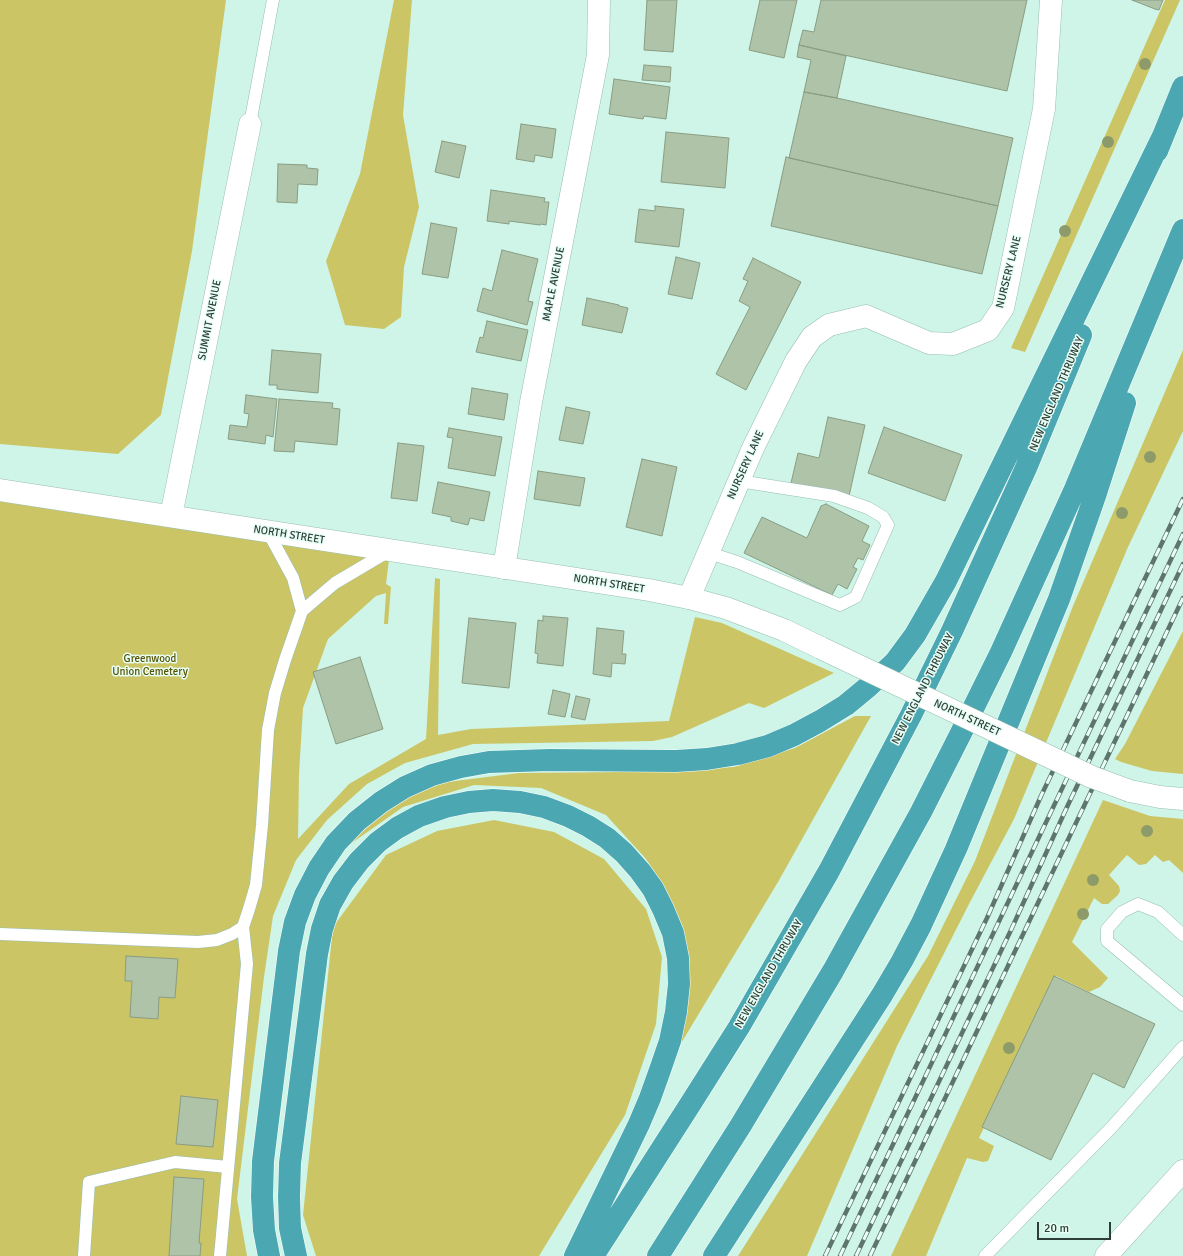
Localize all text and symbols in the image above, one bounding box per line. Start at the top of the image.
street label: NURSERY LANE [994,234,1024,310]
street label: MAPLE AVENUE [540,245,568,323]
street label: SUMMIT AVENUE [196,278,224,362]
street label: NEW ENGLAND THRUWAY [1027,335,1087,453]
street label: NURSERY LANE [725,428,767,502]
street label: NORTH STREET [252,523,326,547]
street label: NORTH STREET [572,572,646,596]
street label: NEW ENGLAND THRUWAY [889,631,957,747]
park label: Greenwood Union Cemetery [112,652,188,678]
street label: NORTH STREET [932,697,1002,739]
street label: NEW ENGLAND THRUWAY [733,917,805,1031]
scale bar [1039,1214,1113,1240]
text: 20 m [1044,1221,1069,1236]

